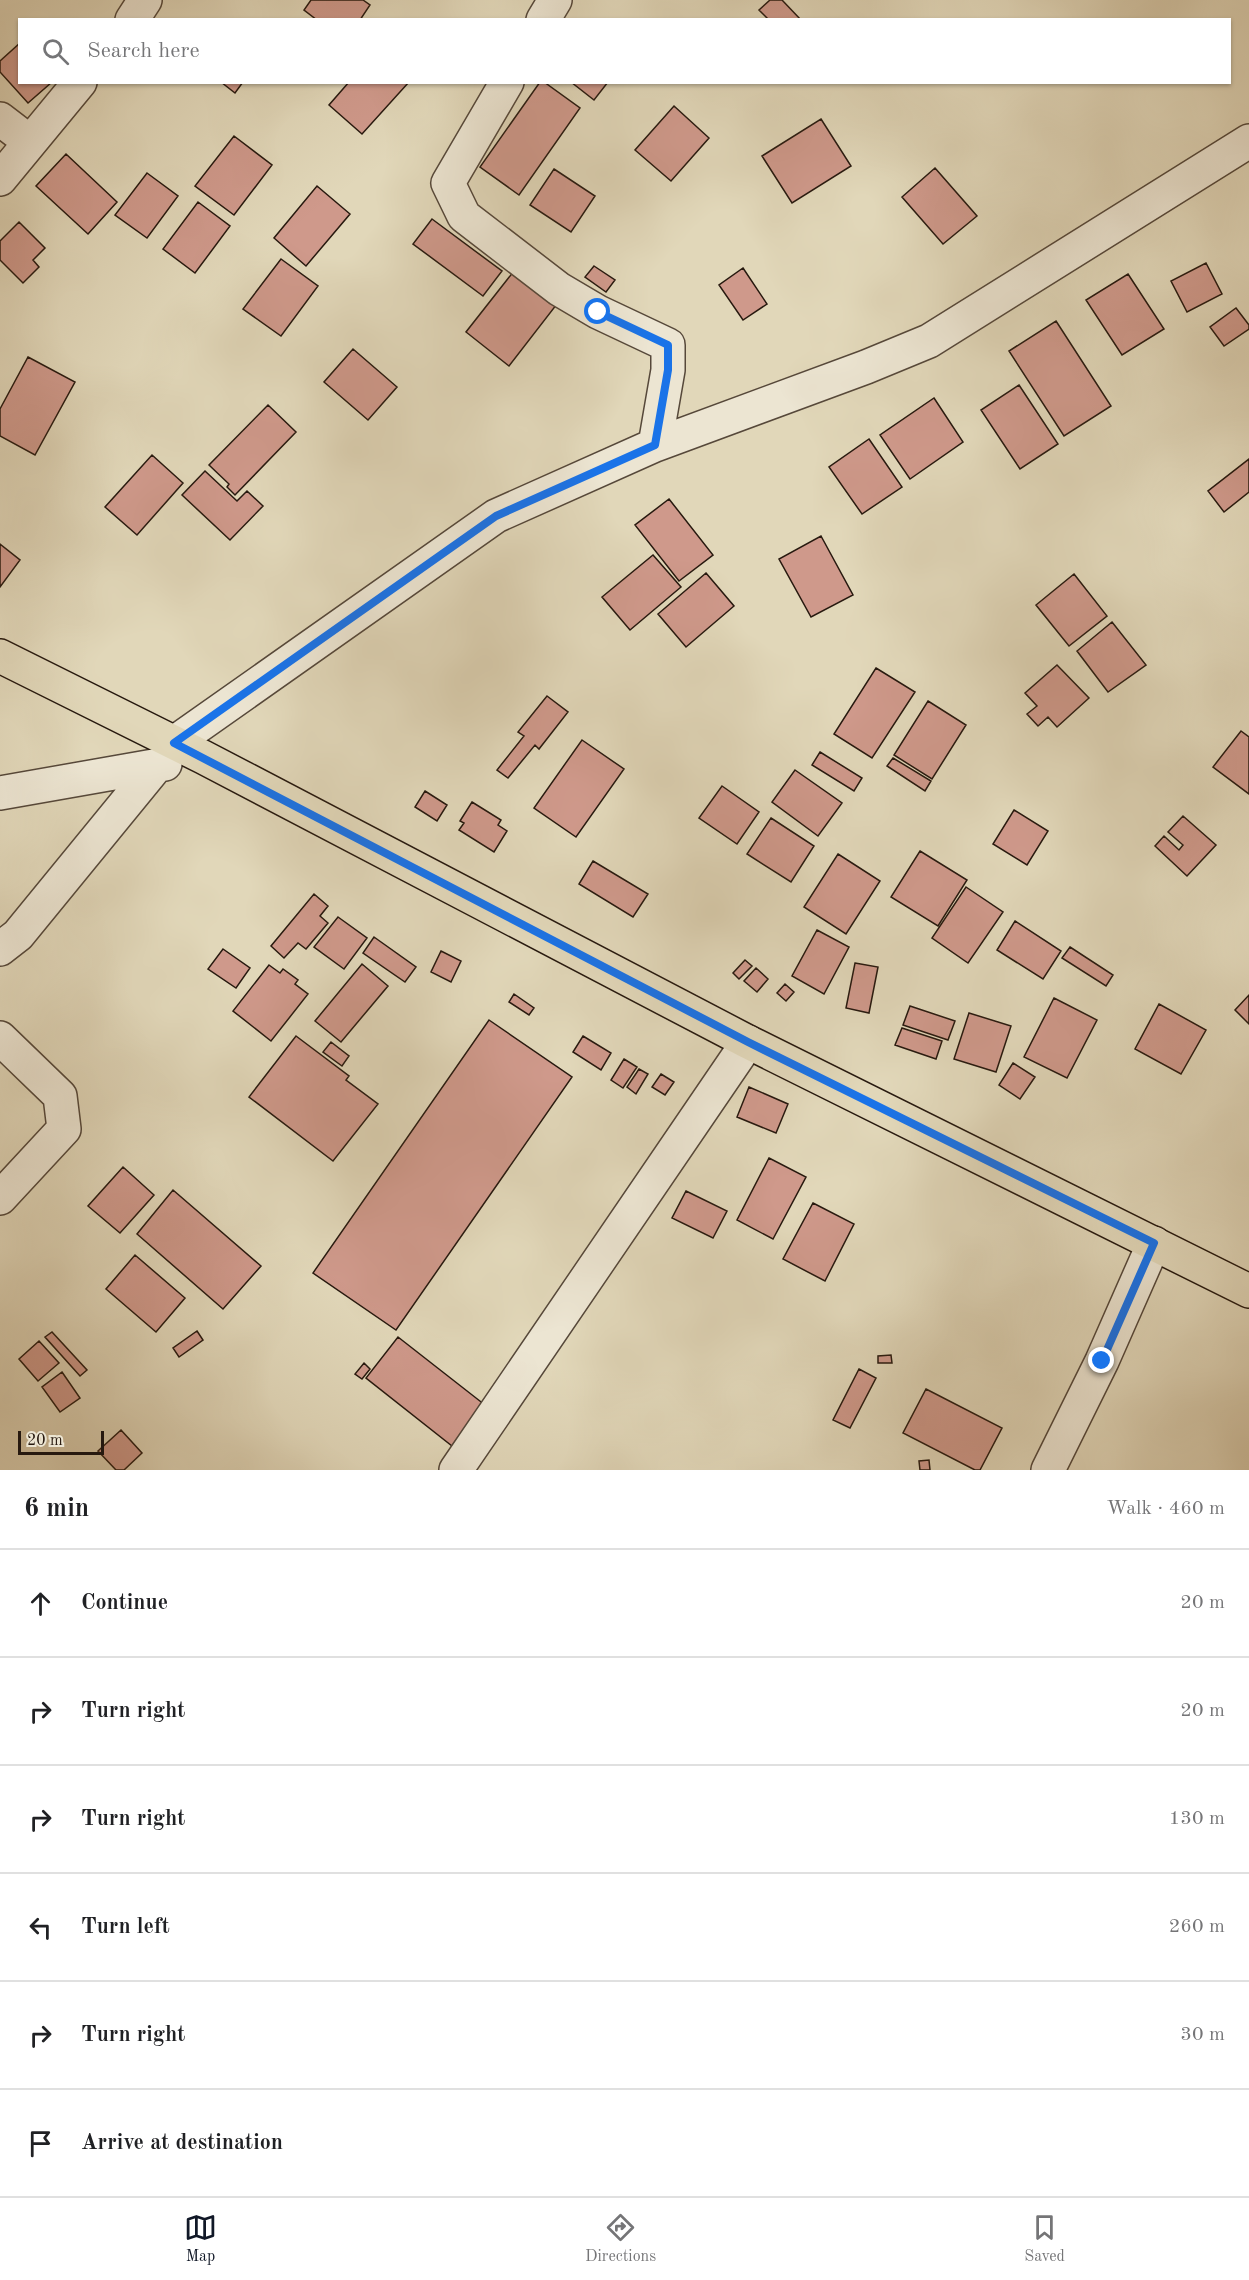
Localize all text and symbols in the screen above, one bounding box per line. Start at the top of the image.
search box [18,18,1231,84]
icon: search [39,35,72,68]
text: Search here [87,40,200,62]
route start [584,298,610,324]
route end [1088,1347,1114,1373]
scale bar [18,1428,104,1456]
text: 20 m [27,1433,63,1449]
text: 6 min [24,1496,89,1522]
text: Walk · 460 m [1106,1499,1225,1519]
icon: ahead [24,1587,57,1620]
text: Continue [81,1592,168,1614]
text: 20 m [1180,1593,1225,1613]
icon: right [24,1695,57,1728]
text: Turn right [81,1700,185,1722]
text: 20 m [1180,1701,1225,1721]
icon: right [24,1803,57,1836]
text: Turn right [81,1808,185,1830]
text: 130 m [1169,1809,1225,1829]
icon: left [24,1911,57,1944]
text: Turn left [81,1916,170,1938]
text: 260 m [1169,1917,1225,1937]
icon: right [24,2019,57,2052]
text: Turn right [81,2024,185,2046]
text: 30 m [1180,2025,1225,2045]
icon: arrive [24,2127,57,2160]
text: Arrive at destination [81,2132,283,2154]
tab: Map [184,2211,217,2267]
tab: Directions [585,2211,656,2267]
tab: Saved [1024,2211,1065,2267]

